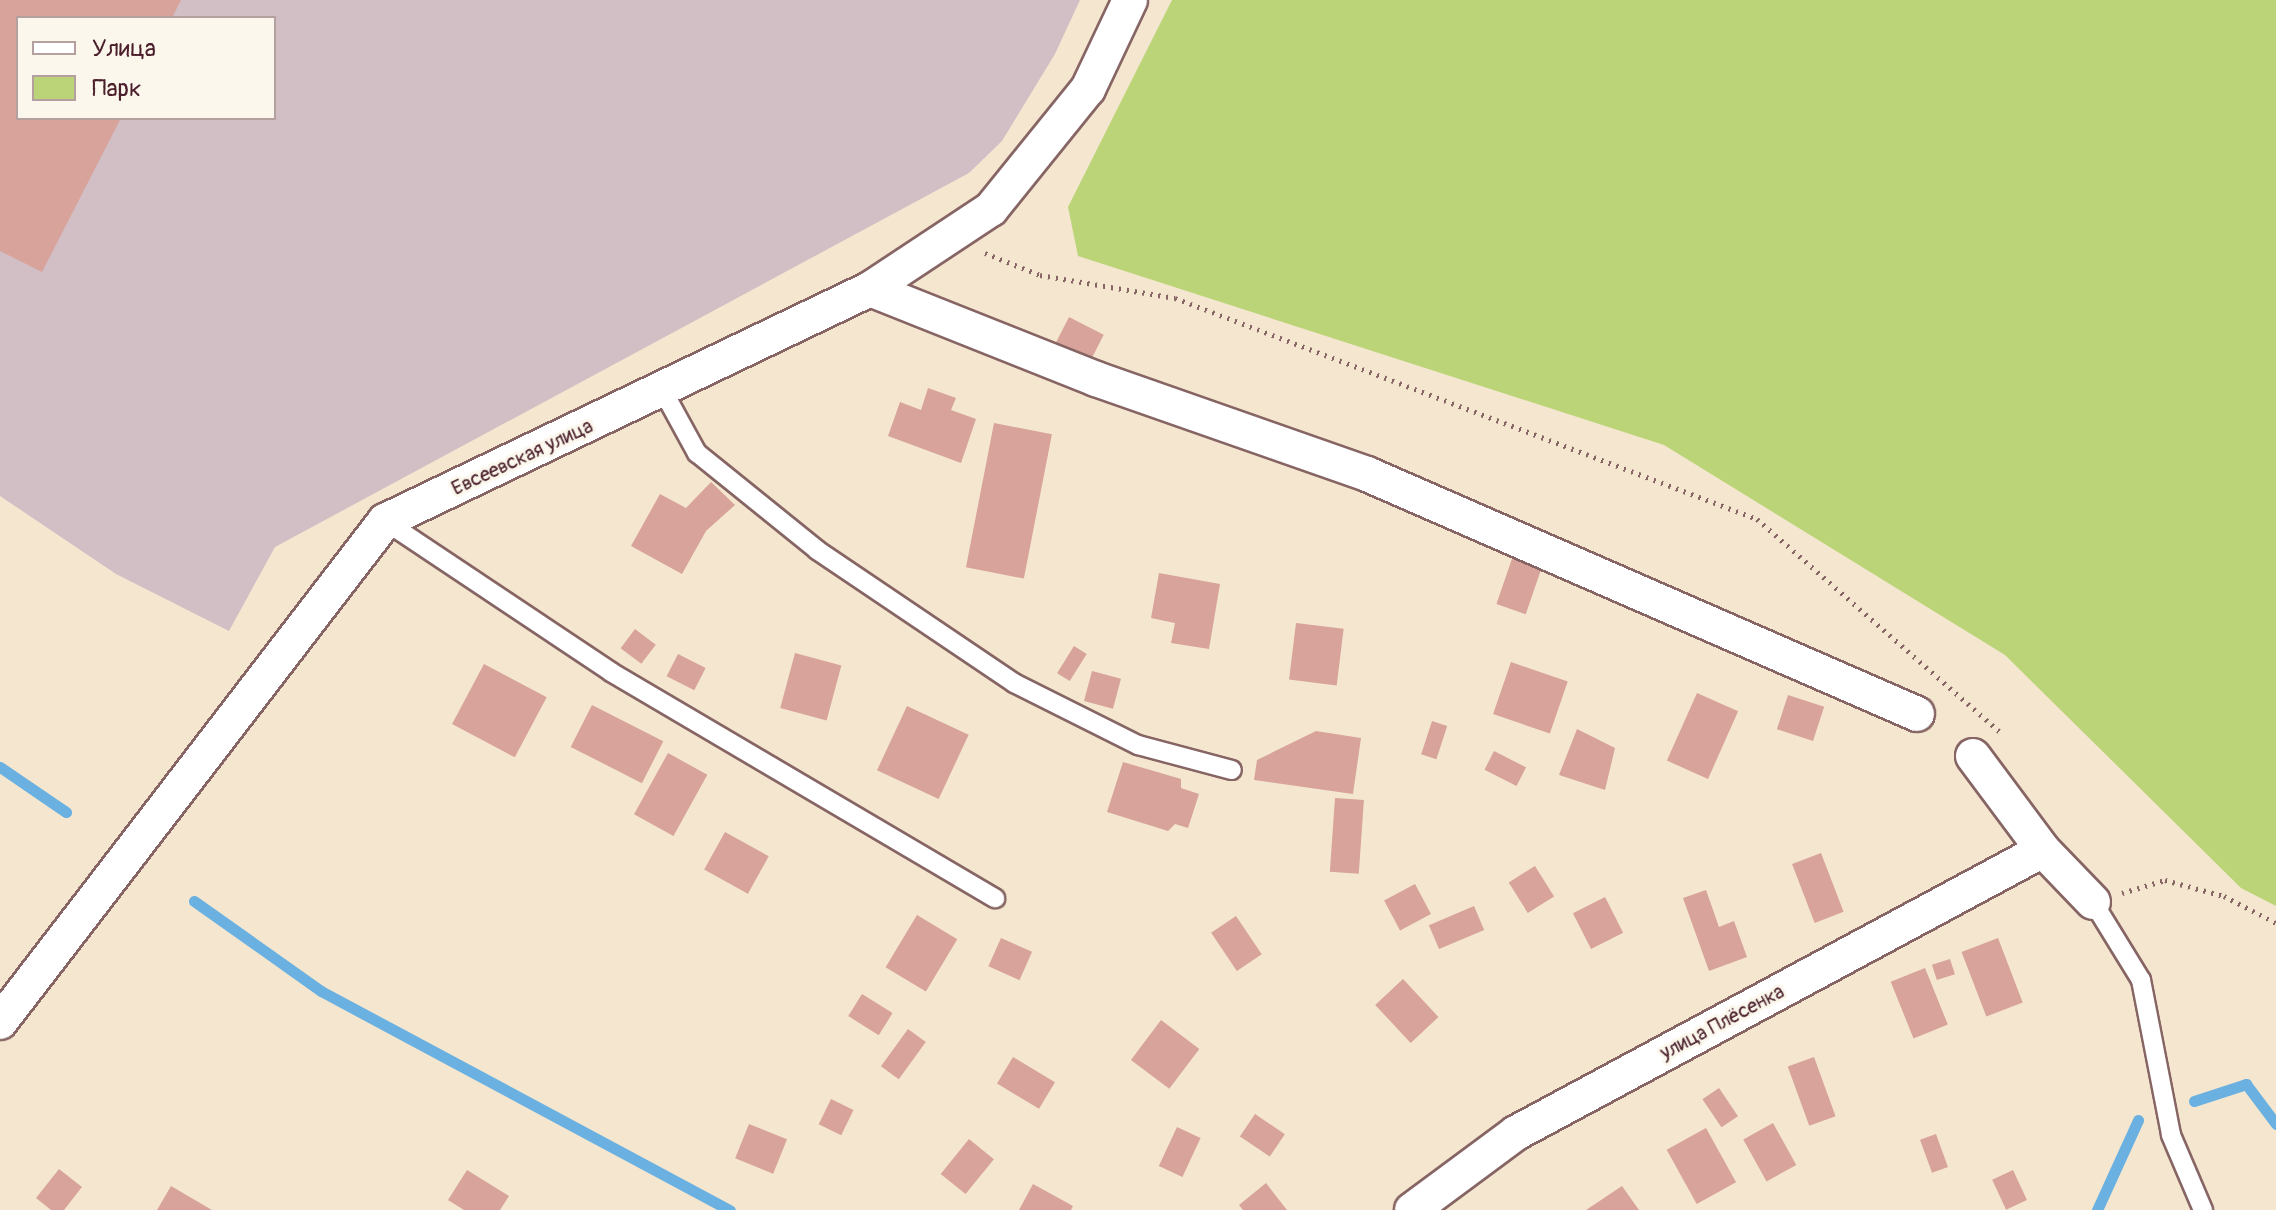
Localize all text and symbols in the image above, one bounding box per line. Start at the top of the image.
legend [16,16,276,120]
text: Улица [92,34,156,63]
text: Парк [92,74,141,103]
street label: Евсеевская улица [447,414,597,500]
street label: улица Плёсенка [1656,979,1788,1065]

